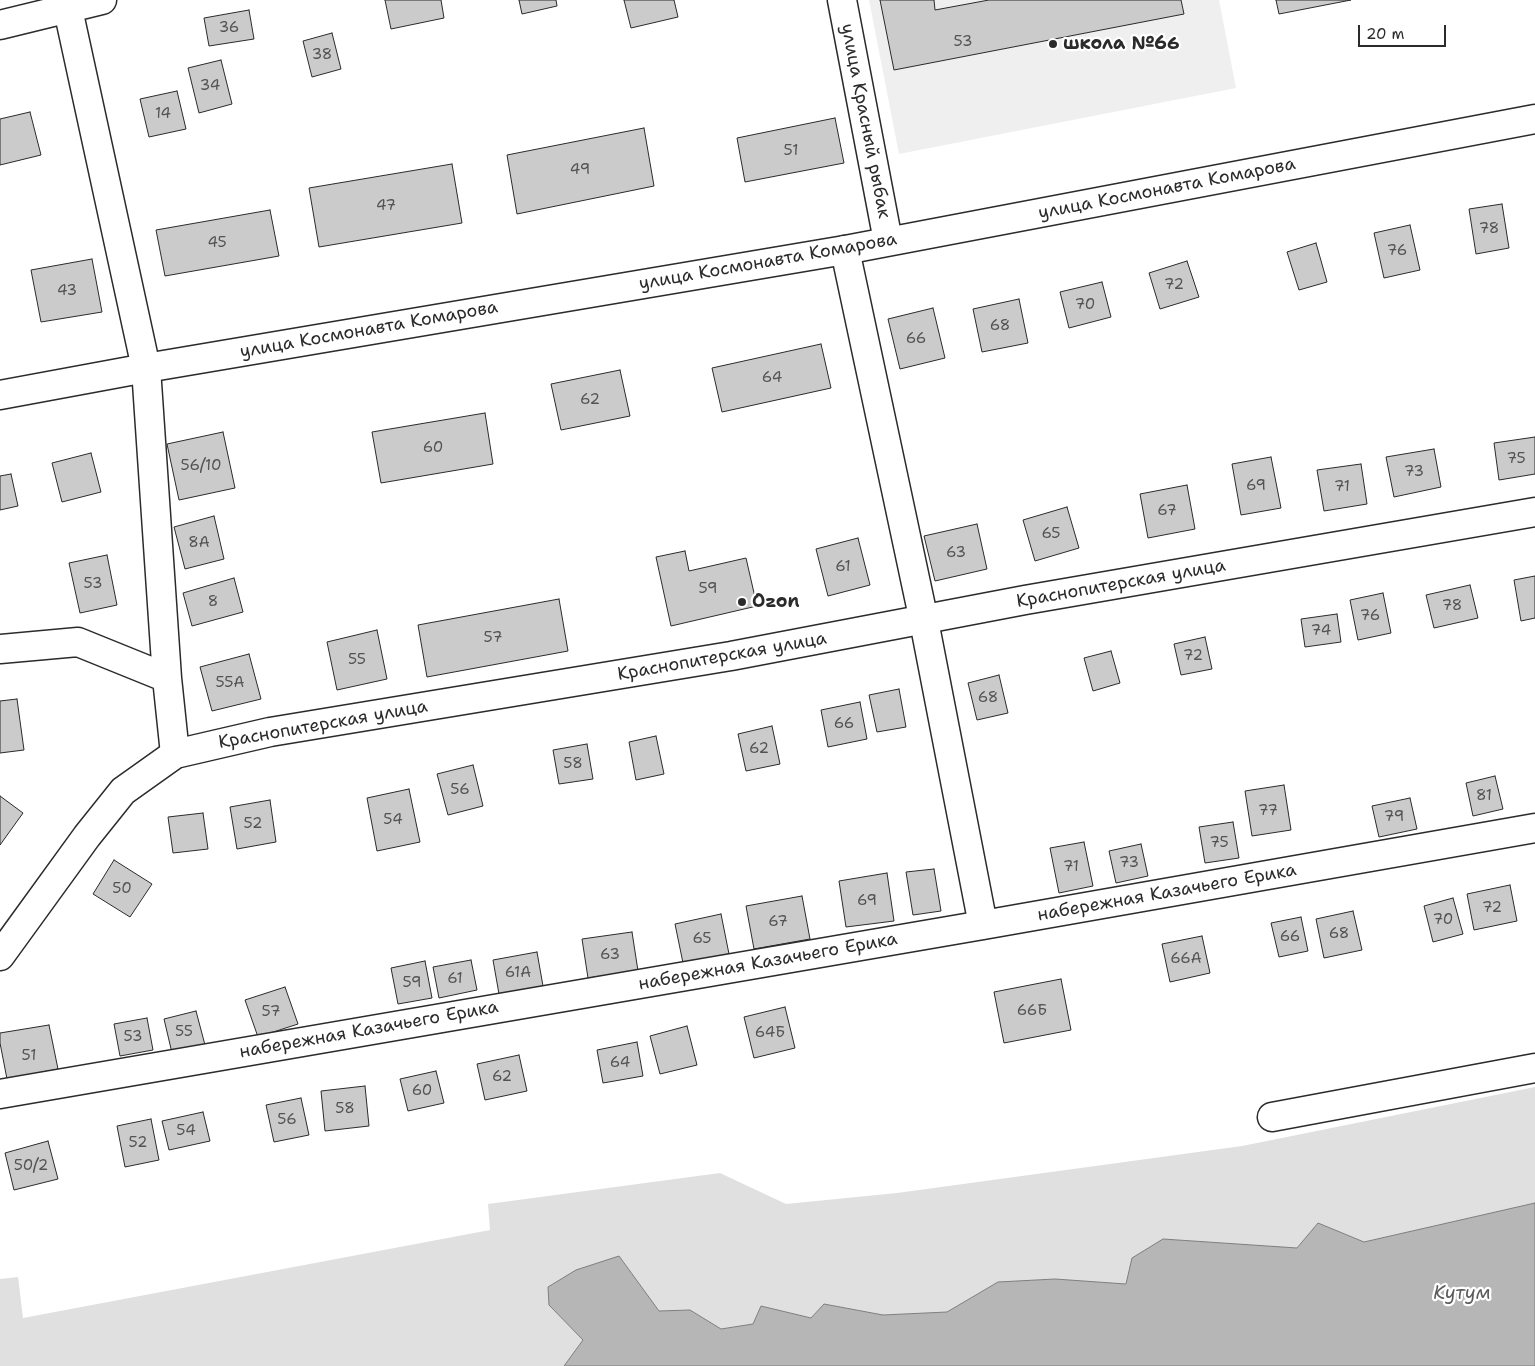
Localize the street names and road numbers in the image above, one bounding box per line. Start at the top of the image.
street label: улица Красный рыбак [836,22,894,220]
street label: улица Космонавта Комарова [1037,153,1297,225]
street label: улица Космонавта Комарова [637,229,899,295]
street label: улица Космонавта Комарова [238,297,500,363]
street label: Краснопитерская улица [1015,555,1227,613]
street label: Краснопитерская улица [616,628,828,686]
street label: Краснопитерская улица [217,696,429,754]
street label: набережная Казачьего Ерика [1036,860,1298,926]
street label: набережная Казачьего Ерика [637,929,899,995]
street label: набережная Казачьего Ерика [238,997,500,1063]

